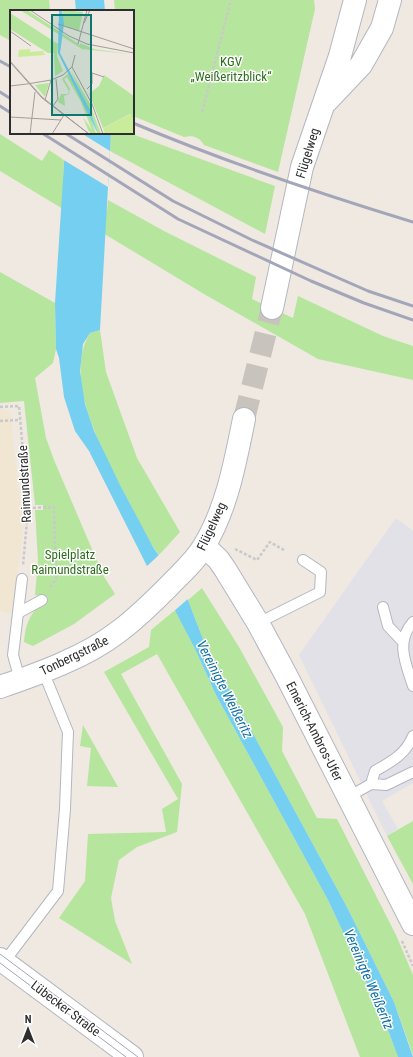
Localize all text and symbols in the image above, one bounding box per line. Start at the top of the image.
inset map [10,10,134,134]
park label: KGV „Weißeritzblick“ [191,54,272,84]
street label: Flügelweg [293,126,322,180]
street label: Raimundstraße [15,445,34,523]
street label: Flügelweg [194,499,229,553]
park label: Spielplatz Raimundstraße [31,547,109,577]
street label: Tonbergstraße [38,632,111,678]
water label: Vereinigte Weißeritz [193,638,257,741]
street label: Emerich-Ambros-Ufer [283,679,346,783]
water label: Vereinigte Weißeritz [341,926,397,1032]
street label: Lübecker Straße [28,977,103,1039]
north arrow [8,1009,48,1049]
text: N [25,1013,32,1026]

